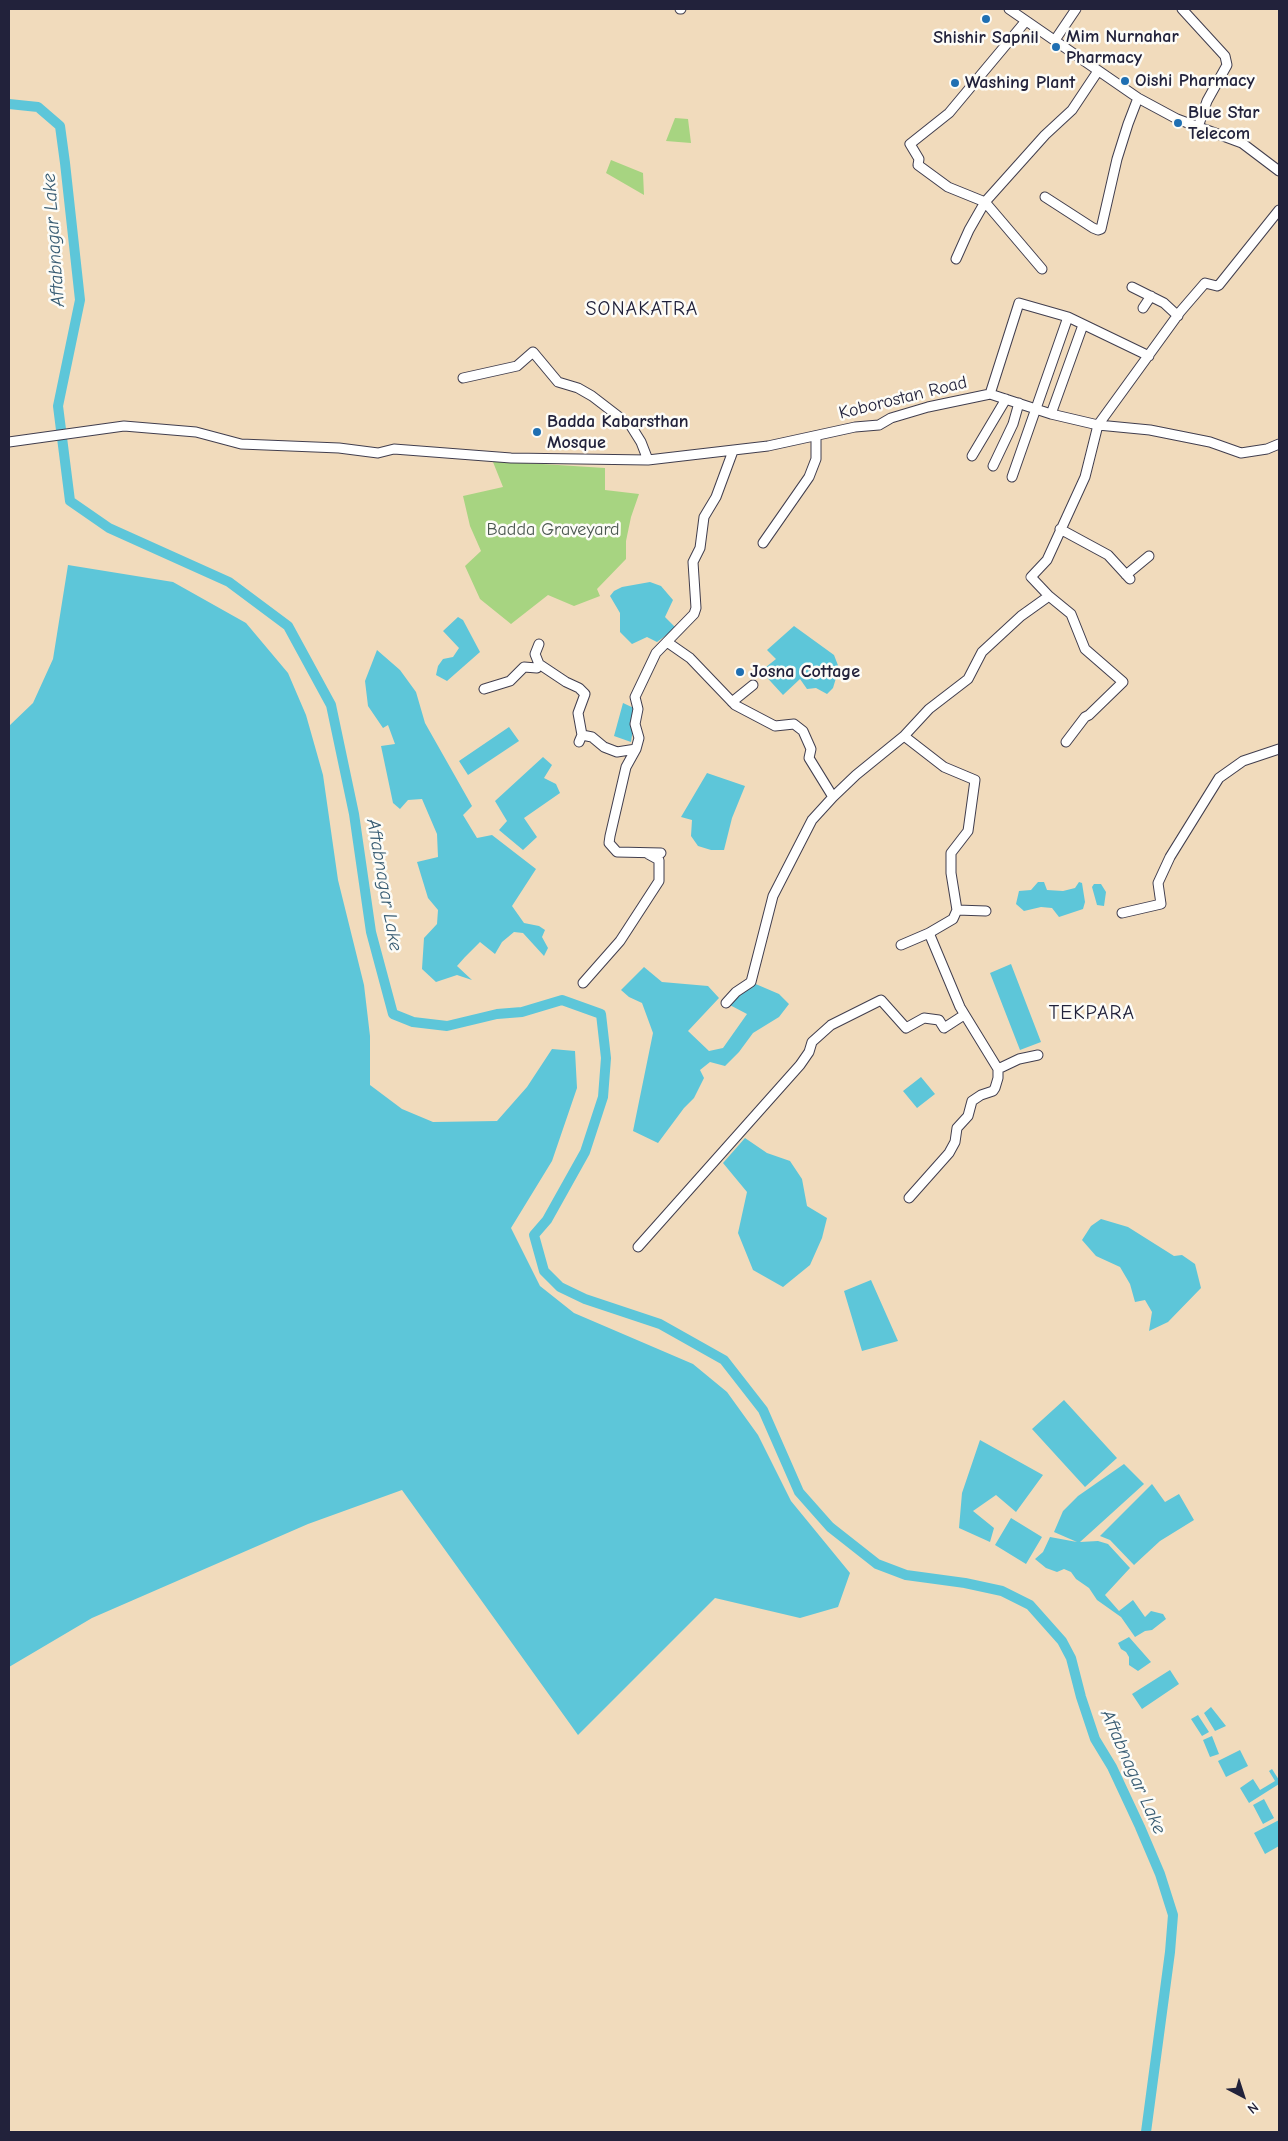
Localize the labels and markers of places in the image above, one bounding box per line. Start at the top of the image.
marker: Shishir Sapnil [980,13,992,25]
place label: Mim Nurnahar Pharmacy [1066,26,1179,68]
place label: Shishir Sapnil [933,27,1039,49]
marker: Mim Nurnahar Pharmacy [1050,41,1062,53]
place label: Oishi Pharmacy [1135,70,1255,92]
place label: Washing Plant [965,72,1075,94]
marker: Oishi Pharmacy [1119,75,1131,87]
marker: Washing Plant [949,77,961,89]
place label: Blue Star Telecom [1188,102,1260,144]
marker: Blue Star Telecom [1172,117,1184,129]
place label: Badda Kabarsthan Mosque [547,411,689,454]
marker: Badda Kabarsthan Mosque [531,426,543,438]
place label: Josna Cottage [750,661,860,683]
marker: Josna Cottage [734,666,746,678]

